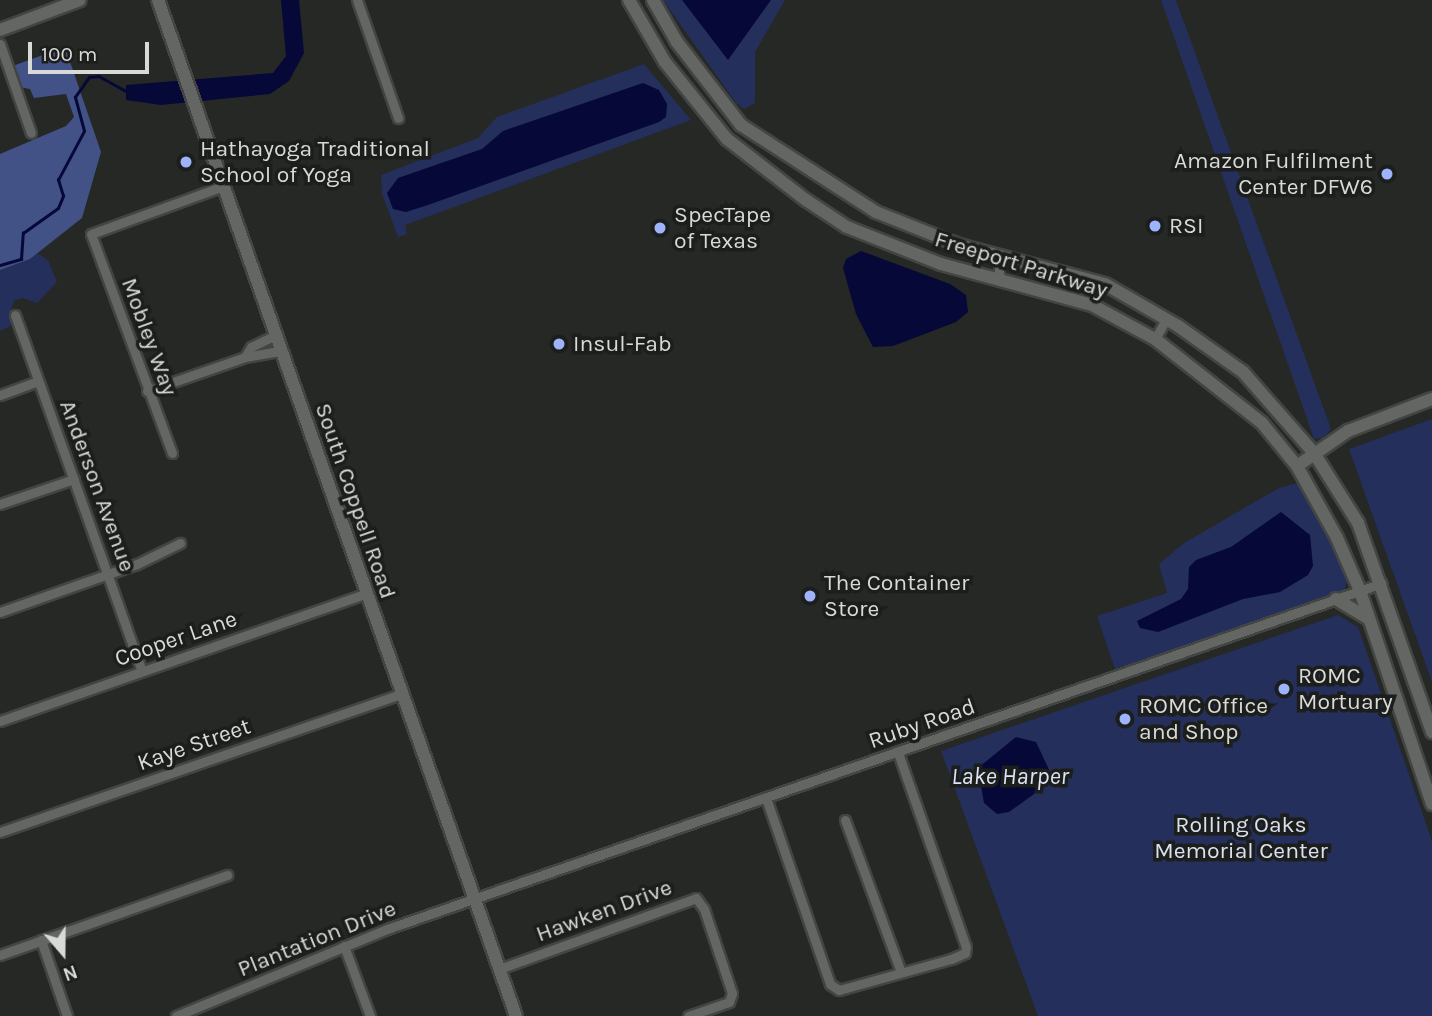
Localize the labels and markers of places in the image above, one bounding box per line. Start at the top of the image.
place label: Hathayoga Traditional School of Yoga [200,135,430,189]
place label: Amazon Fulfilment Center DFW6 [1174,147,1373,201]
marker: Hathayoga Traditional School of Yoga [178,154,194,170]
marker: Amazon Fulfilment Center DFW6 [1379,166,1395,182]
place label: SpecTape of Texas [674,201,771,255]
place label: RSI [1169,212,1203,240]
marker: RSI [1147,218,1163,234]
marker: SpecTape of Texas [652,220,668,236]
place label: Insul-Fab [573,330,672,358]
marker: Insul-Fab [551,336,567,352]
place label: The Container Store [824,569,969,623]
marker: The Container Store [802,588,818,604]
place label: ROMC Mortuary [1298,662,1393,716]
marker: ROMC Mortuary [1276,681,1292,697]
place label: ROMC Office and Shop [1139,692,1268,746]
marker: ROMC Office and Shop [1117,711,1133,727]

